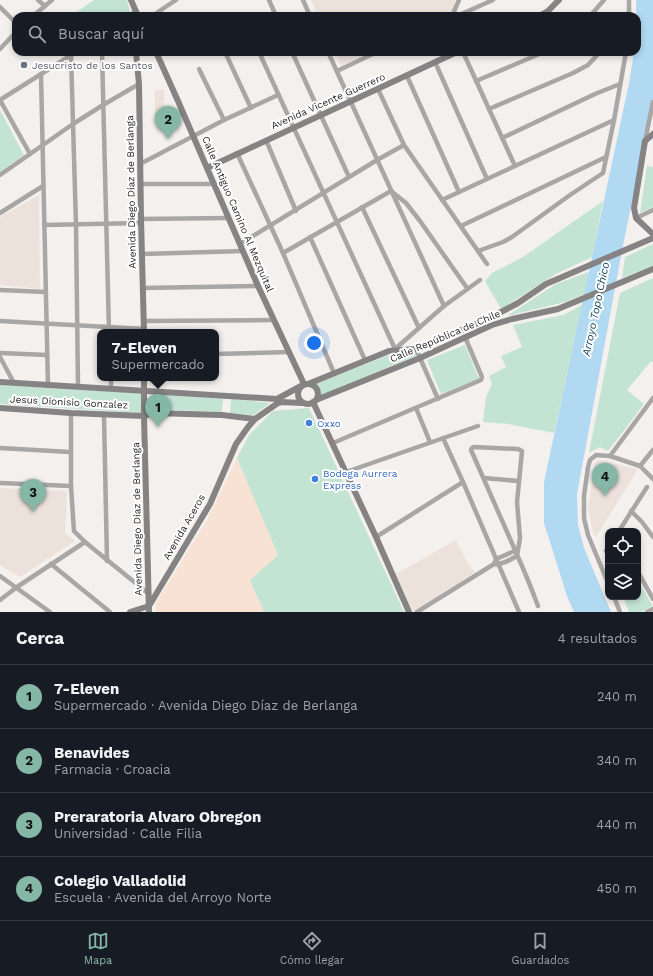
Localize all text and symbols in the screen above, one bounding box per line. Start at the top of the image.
search box [12,12,641,56]
icon: search [26,23,48,45]
text: Buscar aquí [58,25,144,43]
marker: Jesucristo de los Santos [19,60,29,70]
place label: Jesucristo de los Santos [32,60,153,71]
street label: Avenida Vicente Guerrero [269,71,387,131]
pin: 2 [155,106,181,139]
street label: Avenida Diego Díaz de Berlanga [124,115,138,269]
street label: Calle Antiguo Camino Al Mezquital [200,135,276,293]
water label: Arroyo Topo Chico [579,261,612,358]
street label: Calle República de Chile [388,308,502,364]
popup [97,329,219,381]
your location [304,333,324,353]
text: 7-Eleven [112,339,177,357]
text: Supermercado [112,357,204,372]
street label: Jesus Dionisio Gonzalez [10,393,128,411]
pin: 1 [145,394,171,427]
marker: Oxxo [304,418,314,428]
place label: Oxxo [317,418,341,429]
street label: Avenida Diego Díaz de Berlanga [130,442,144,596]
pin: 4 [592,463,618,496]
place label: Bodega Aurrera Express [323,468,398,491]
marker: Bodega Aurrera Express [310,474,320,484]
pin: 3 [20,479,46,512]
street label: Avenida Aceros [161,492,207,562]
map controls [605,528,641,600]
button: locate [605,528,641,564]
button: layers [605,564,641,600]
text: Cerca [16,628,64,648]
text: 4 resultados [558,631,637,646]
text: 7-Eleven [54,680,119,698]
text: 1 [26,689,32,704]
text: 240 m [597,689,637,704]
text: Supermercado · Avenida Diego Díaz de Berlanga [54,698,358,713]
text: Benavides [54,744,129,762]
text: 2 [25,753,33,768]
text: 340 m [597,753,637,768]
text: Farmacia · Croacia [54,762,171,777]
text: Preraratoria Alvaro Obregon [54,808,261,826]
text: 3 [25,817,33,832]
text: 440 m [596,817,637,832]
text: Universidad · Calle Filia [54,826,202,841]
text: Colegio Valladolid [54,872,186,890]
text: 4 [25,881,33,896]
text: 450 m [597,881,637,896]
text: Escuela · Avenida del Arroyo Norte [54,890,272,905]
tab: Mapa [84,930,112,967]
tab: Cómo llegar [280,930,344,967]
tab: Guardados [512,930,569,967]

